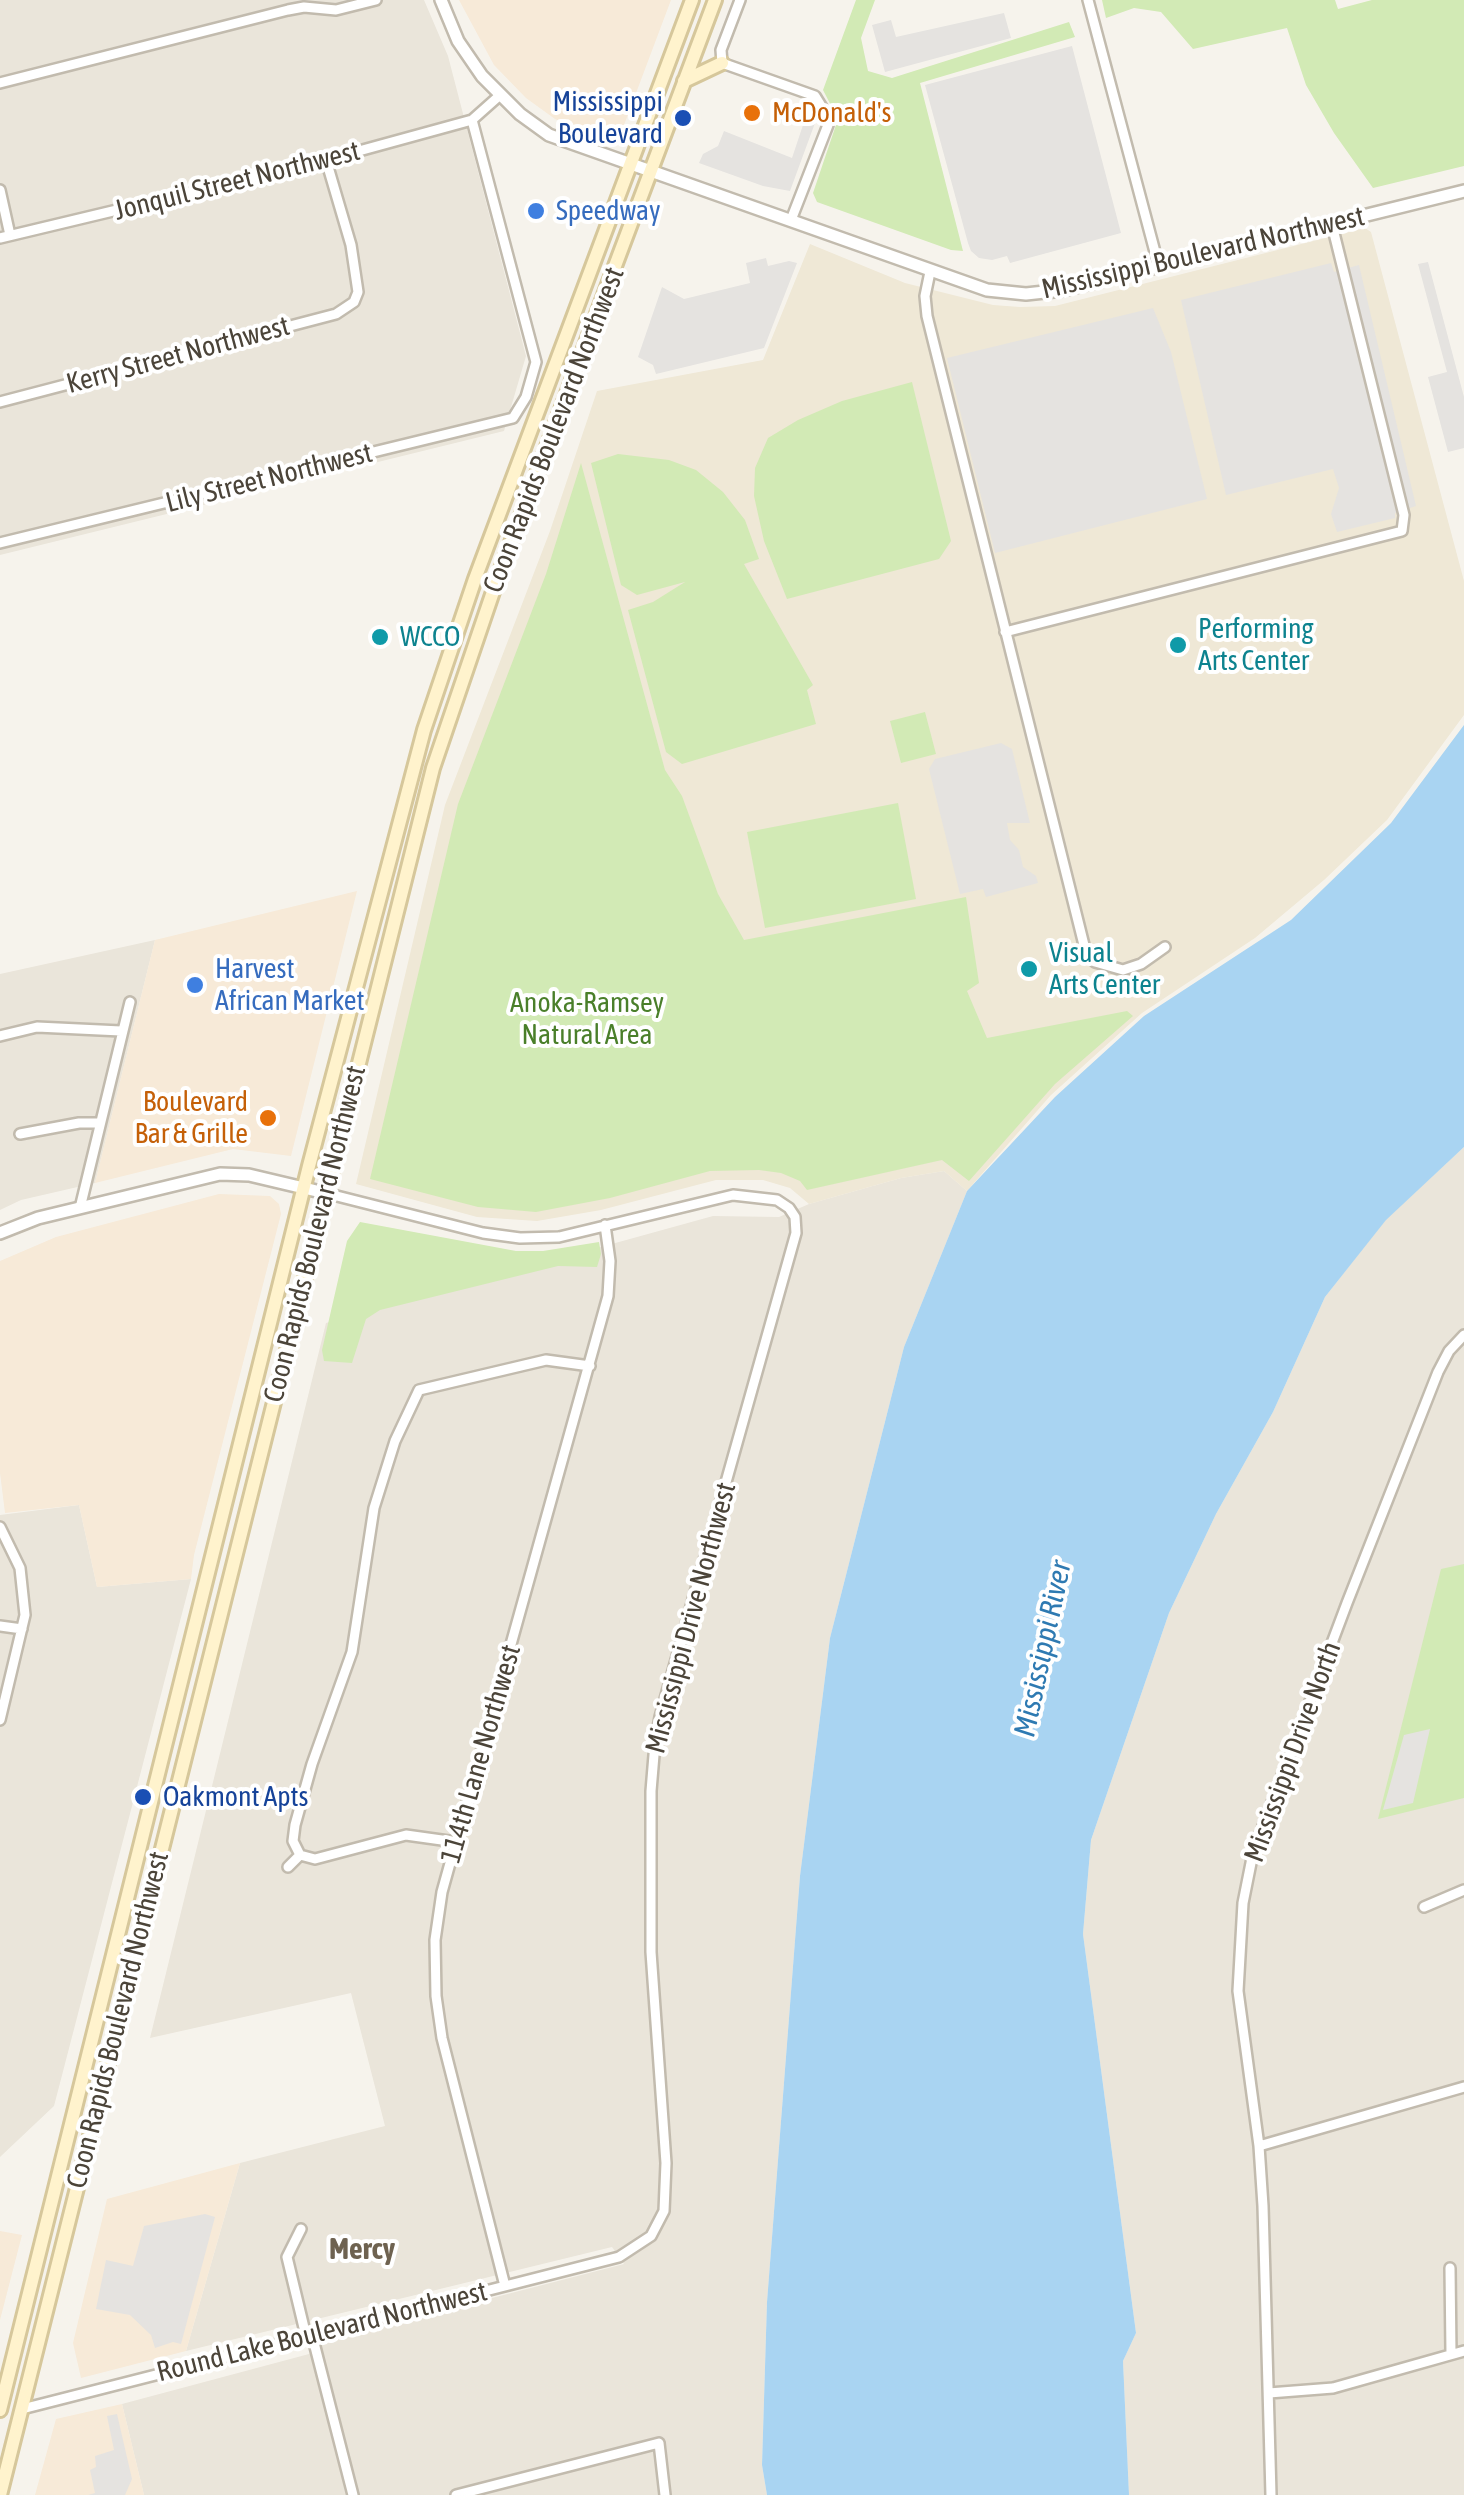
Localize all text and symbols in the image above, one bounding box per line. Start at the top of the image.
place label: Mississippi Boulevard [552,85,663,151]
place label: McDonald's [772,96,891,130]
marker: McDonald's [741,102,763,124]
marker: Mississippi Boulevard [672,107,694,129]
street label: Jonquil Street Northwest [111,134,363,228]
place label: Speedway [556,194,660,228]
marker: Speedway [525,200,547,222]
street label: Mississippi Boulevard Northwest [1038,200,1368,306]
street label: Coon Rapids Boulevard Northwest [476,263,632,597]
street label: Kerry Street Northwest [63,309,293,401]
street label: Lily Street Northwest [162,436,376,520]
place label: Performing Arts Center [1198,612,1313,678]
place label: WCCO [400,620,460,654]
marker: WCCO [369,626,391,648]
marker: Performing Arts Center [1167,634,1189,656]
place label: Visual Arts Center [1049,936,1160,1002]
place label: Harvest African Market [215,952,365,1018]
marker: Visual Arts Center [1018,958,1040,980]
marker: Harvest African Market [184,974,206,996]
park label: Anoka-Ramsey Natural Area [510,986,664,1052]
street label: Coon Rapids Boulevard Northwest [257,1062,373,1406]
place label: Boulevard Bar & Grille [134,1085,248,1151]
marker: Boulevard Bar & Grille [257,1107,279,1129]
street label: Mississippi Drive Northwest [639,1479,743,1757]
water label: Mississippi River [1007,1558,1079,1740]
street label: Mississippi Drive North [1238,1637,1348,1867]
street label: 114th Lane Northwest [434,1641,528,1867]
place label: Oakmont Apts [163,1780,308,1814]
marker: Oakmont Apts [132,1786,154,1808]
street label: Coon Rapids Boulevard Northwest [60,1848,176,2192]
district label: Mercy [329,2232,395,2268]
street label: Round Lake Boulevard Northwest [153,2275,491,2389]

